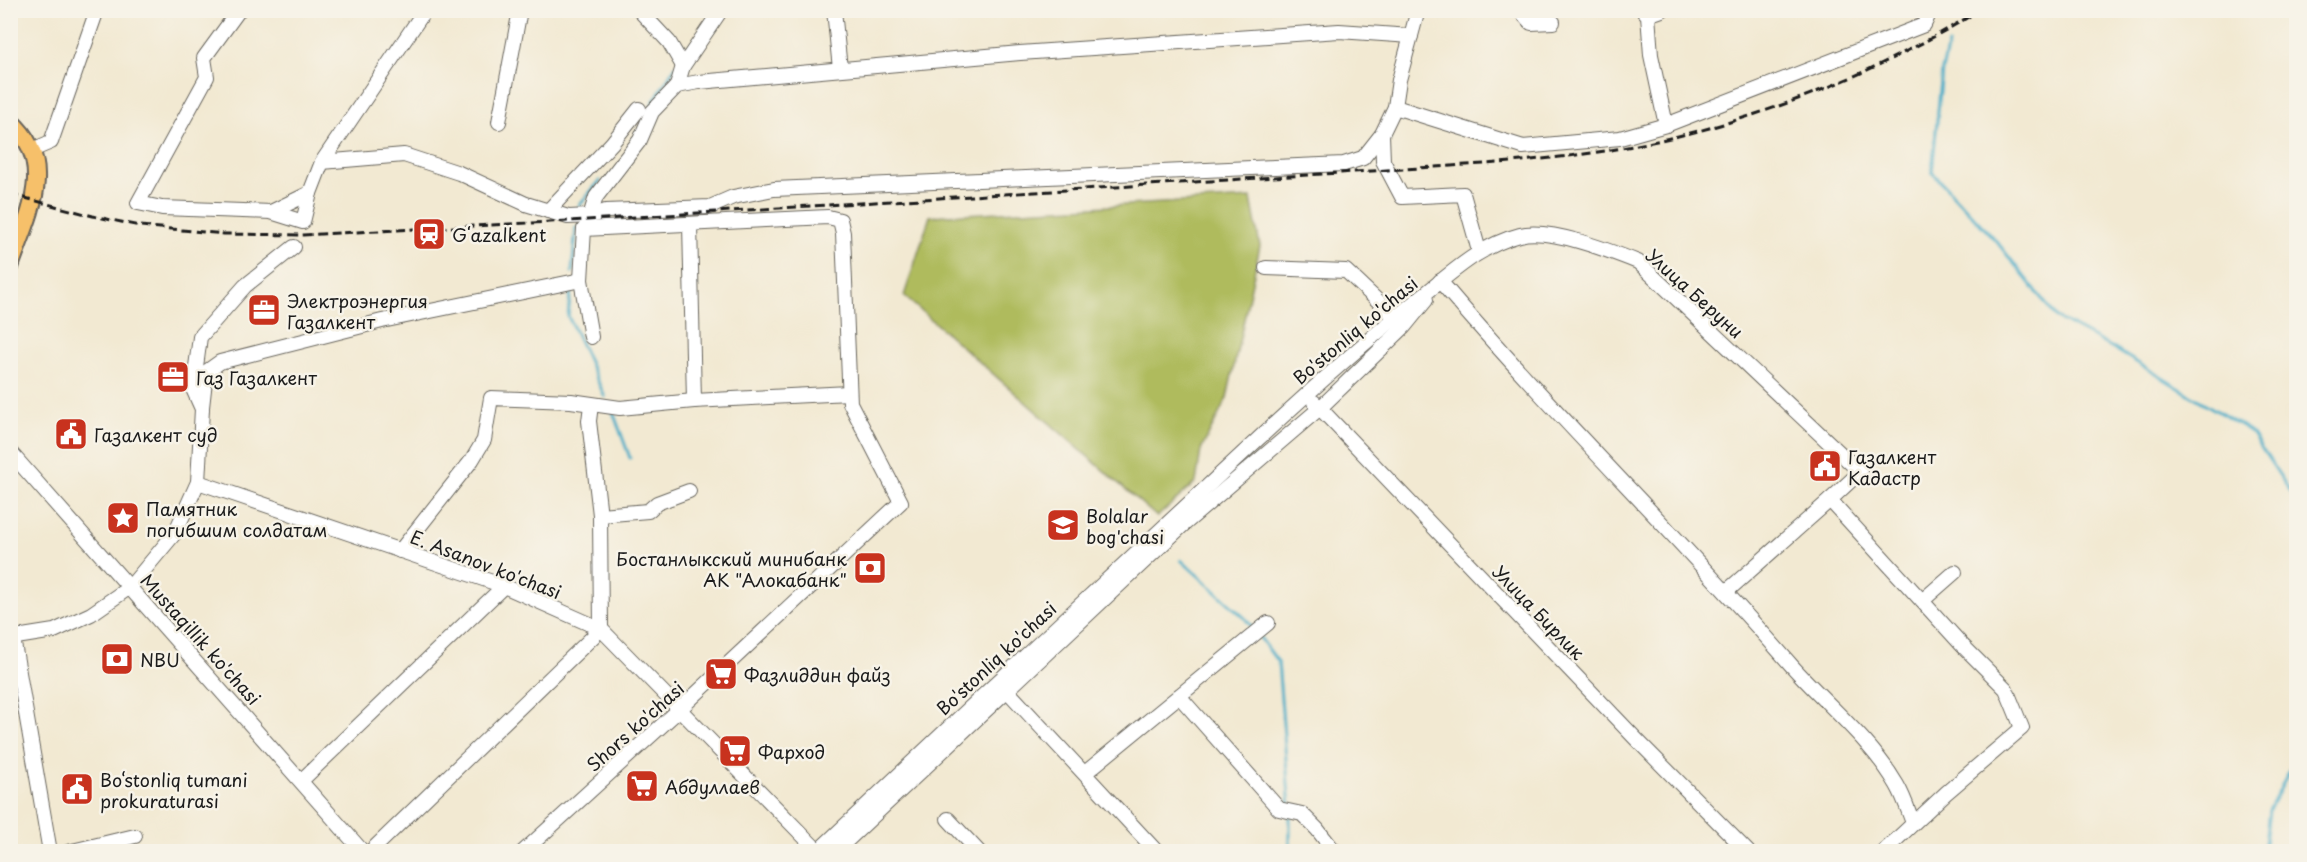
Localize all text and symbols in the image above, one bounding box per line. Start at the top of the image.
station icon: Gʻazalkent [411,216,447,252]
place label: Gʻazalkent [452,221,546,248]
street label: Улица Беруни [1640,242,1750,344]
street label: Bo'stonliq ko'chasi [1287,270,1423,390]
place label: Электроэнергия Газалкент [287,287,428,335]
office icon: Электроэнергия Газалкент [246,292,282,328]
office icon: Газ Газалкент [155,359,191,395]
place label: Газ Газалкент [196,364,317,391]
public building icon: Газалкент суд [53,416,89,452]
place label: Газалкент суд [94,421,218,448]
place label: Газалкент Кадастр [1848,443,1936,491]
public building icon: Газалкент Кадастр [1807,448,1843,484]
place label: Памятник погибшим солдатам [146,495,327,543]
place icon: Памятник погибшим солдатам [105,500,141,536]
place label: Bolalar bog'chasi [1086,502,1164,550]
school or university icon: Bolalar bog'chasi [1045,507,1081,543]
street label: E. Asanov ko'chasi [407,523,565,605]
place label: Бостанлыкский минибанк АК "Алокабанк" [616,545,847,593]
bank icon: Бостанлыкский минибанк АК "Алокабанк" [852,550,888,586]
street label: Улица Бирлик [1487,559,1591,666]
street label: Mustaqillik ko'chasi [135,567,267,711]
street label: Bo'stonliq ko'chasi [930,595,1062,721]
bank icon: NBU [99,641,135,677]
place label: NBU [140,646,180,673]
supermarket icon: Фазлиддин файз [703,656,739,692]
place label: Фазлиддин файз [744,661,891,688]
street label: Shors ko'chasi [580,675,690,777]
supermarket icon: Фарход [717,733,753,769]
place label: Фарход [758,738,825,765]
place label: Bo‘stonliq tumani prokuraturasi [100,766,248,814]
supermarket icon: Абдуллаев [624,768,660,804]
public building icon: Bo‘stonliq tumani prokuraturasi [59,771,95,807]
place label: Абдуллаев [665,773,760,800]

